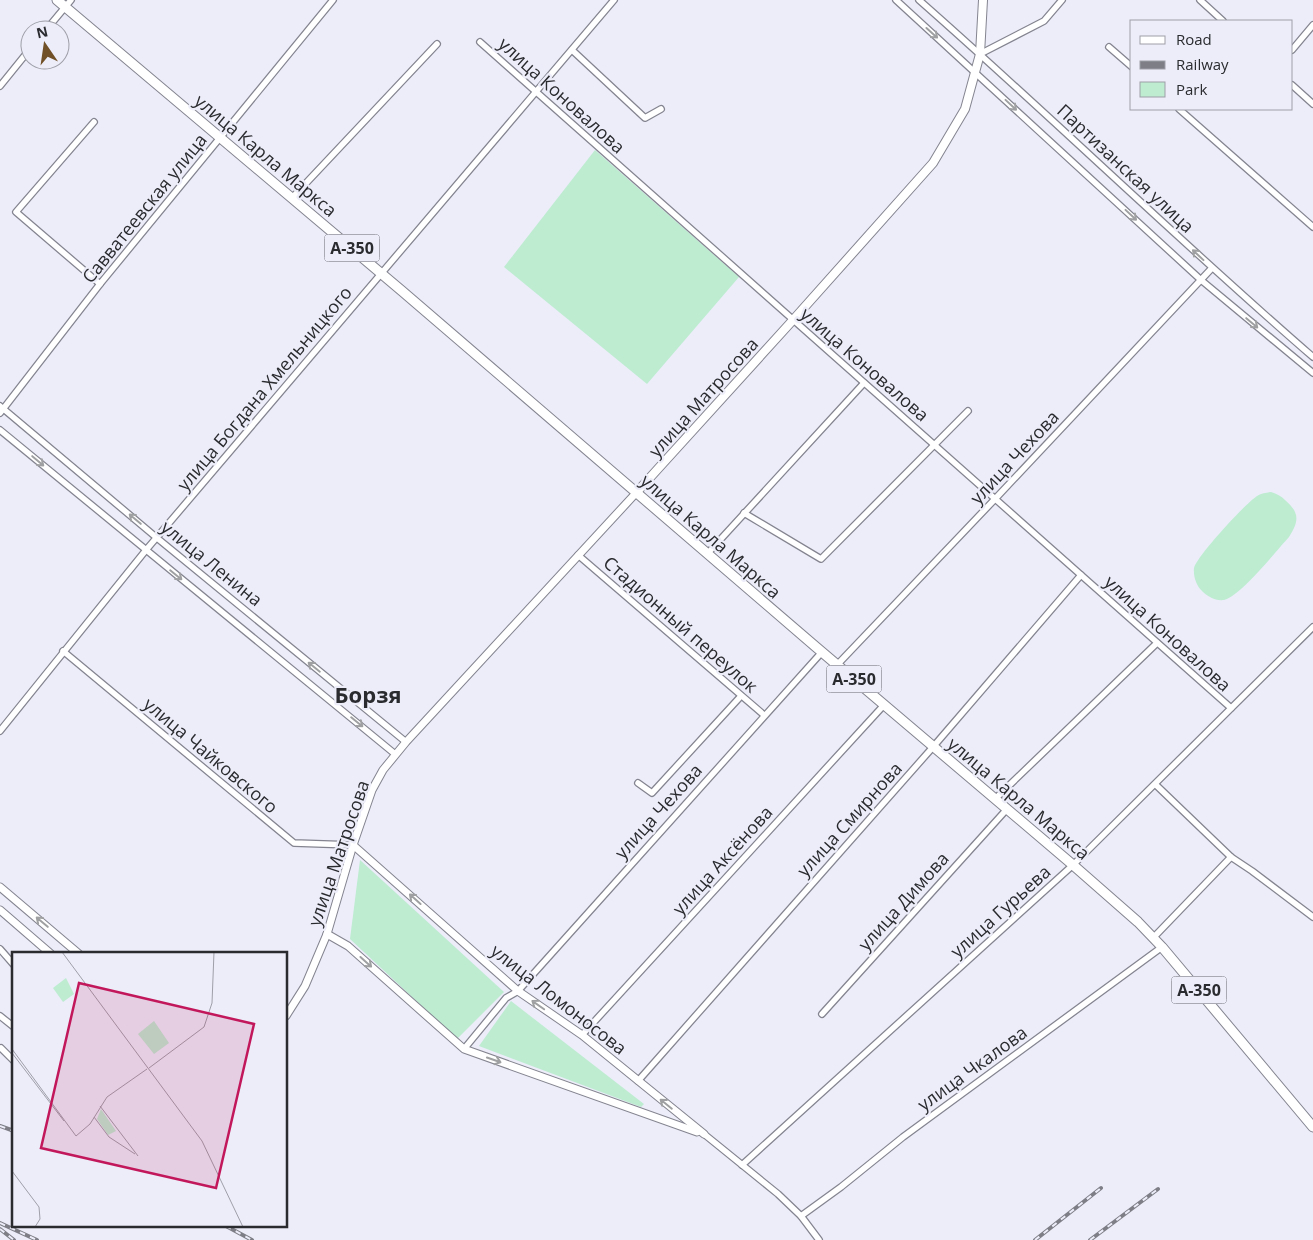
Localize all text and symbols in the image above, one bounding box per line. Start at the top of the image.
north arrow [20,20,70,70]
legend [1130,20,1293,110]
text: N [34,21,50,42]
one-way arrow [926,27,939,39]
text: Road [1176,29,1212,49]
street label: улица Коновалова [494,32,630,158]
text: Railway [1176,54,1229,74]
text: Park [1176,79,1207,99]
street label: улица Карла Маркса [190,88,342,222]
street label: Партизанская улица [1052,98,1200,238]
one-way arrow [1005,99,1018,111]
street label: Савватеевская улица [76,128,212,288]
one-way arrow [1124,209,1137,221]
road number: А-350 [324,234,380,262]
one-way arrow [1191,249,1204,261]
street label: улица Богдана Хмельницкого [171,281,357,495]
street label: улица Коновалова [796,302,934,426]
one-way arrow [1246,317,1259,328]
street label: улица Матросова [643,332,763,462]
street label: улица Чехова [964,405,1064,509]
one-way arrow [31,455,44,466]
street label: улица Карла Маркса [636,468,786,604]
one-way arrow [128,514,141,525]
street label: улица Ленина [156,515,268,611]
street label: Стадионный переулок [599,550,764,698]
one-way arrow [170,570,183,581]
street label: улица Коновалова [1100,570,1236,696]
one-way arrow [308,661,321,672]
road number: А-350 [826,666,882,692]
district label: Борзя [335,679,401,709]
street label: улица Чайковского [139,692,283,818]
one-way arrow [350,717,363,728]
street label: улица Карла Маркса [943,731,1095,865]
street label: улица Смирнова [791,757,907,881]
street label: улица Чехова [609,758,707,864]
street label: улица Матросова [302,777,374,929]
street label: улица Аксёнова [667,800,777,920]
street label: улица Димова [852,847,954,955]
street label: улица Гурьева [945,860,1055,962]
one-way arrow [408,893,421,905]
one-way arrow [36,917,49,928]
street label: улица Ломоносова [486,938,632,1060]
inset map [12,952,288,1228]
one-way arrow [360,956,373,968]
road number: А-350 [1172,976,1226,1004]
one-way arrow [531,1000,545,1010]
street label: улица Чкалова [912,1020,1032,1116]
one-way arrow [485,1056,501,1065]
one-way arrow [660,1098,673,1109]

